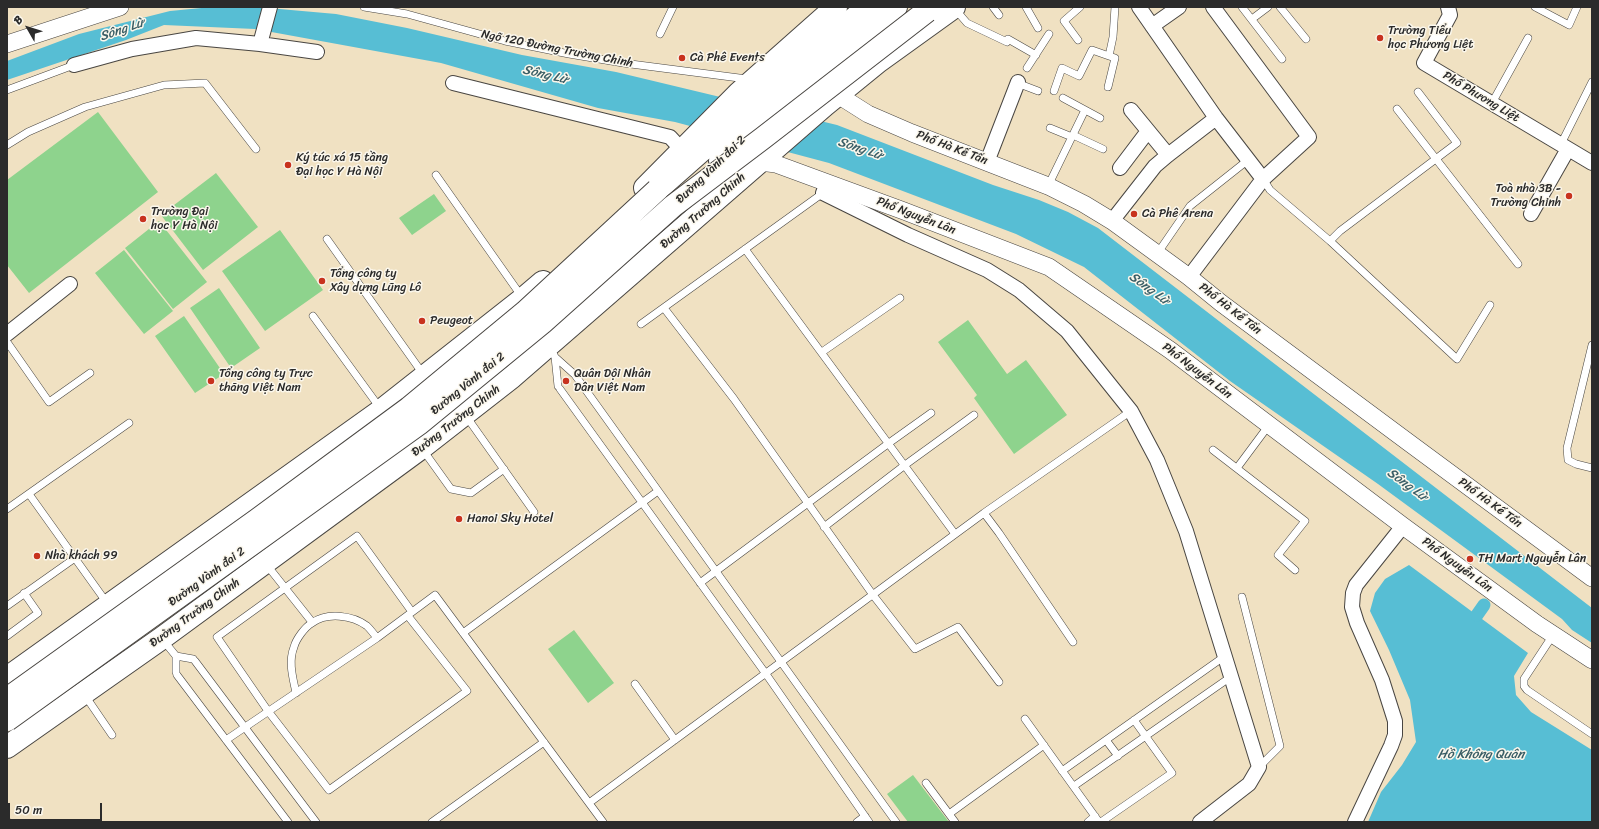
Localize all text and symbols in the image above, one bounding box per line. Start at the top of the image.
north arrow [8,8,48,48]
text: B [9,11,28,29]
water label: Sông Lừ [98,15,146,45]
place label: Trường Tiểu học Phương Liệt [1388,24,1474,52]
street label: Ngõ 120 Đường Trường Chinh [480,27,634,71]
marker: Trường Tiểu học Phương Liệt [1375,33,1385,43]
place label: Cà Phê Events [690,51,765,65]
marker: Cà Phê Events [677,53,687,63]
water label: Sông Lừ [521,62,569,88]
street label: Phố Phương Liệt [1440,68,1522,126]
street label: Phố Hà Kế Tấn [914,128,990,168]
street label: Đường Vành đai 2 [673,133,749,207]
water label: Sông Lừ [836,134,884,164]
place label: Ký túc xá 15 tầng Đại học Y Hà Nội [296,151,388,179]
marker: Ký túc xá 15 tầng Đại học Y Hà Nội [283,160,293,170]
street label: Đường Trường Chinh [658,170,748,252]
place label: Toà nhà 3B - Trường Chinh [1490,182,1561,210]
marker: Toà nhà 3B - Trường Chinh [1564,191,1574,201]
street label: Phố Nguyễn Lân [874,194,958,238]
place label: Trường Đại học Y Hà Nội [151,205,218,233]
place label: Cà Phê Arena [1142,207,1213,221]
marker: Cà Phê Arena [1129,209,1139,219]
marker: Trường Đại học Y Hà Nội [138,214,148,224]
place label: Tổng công ty Xây dựng Lũng Lô [330,267,421,295]
water label: Sông Lừ [1126,269,1172,309]
marker: Tổng công ty Xây dựng Lũng Lô [317,276,327,286]
street label: Phố Hà Kế Tấn [1196,280,1264,338]
place label: Peugeot [430,314,473,328]
marker: Peugeot [417,316,427,326]
street label: Phố Nguyễn Lân [1159,340,1235,402]
street label: Đường Vành đai 2 [428,350,508,418]
place label: Tổng công ty Trực thăng Việt Nam [219,367,313,395]
place label: Quân Dội Nhân Dân Việt Nam [574,367,651,395]
marker: Tổng công ty Trực thăng Việt Nam [206,376,216,386]
marker: Quân Dội Nhân Dân Việt Nam [561,376,571,386]
street label: Đường Trường Chinh [409,382,503,460]
water label: Sông Lừ [1384,465,1430,505]
street label: Phố Hà Kế Tấn [1455,475,1525,531]
place label: Hanoi Sky Hotel [467,512,553,526]
marker: Hanoi Sky Hotel [454,514,464,524]
street label: Phố Nguyễn Lân [1419,535,1495,595]
street label: Đường Vành đai 2 [166,544,248,610]
place label: Nhà khách 99 [45,549,118,563]
marker: Nhà khách 99 [32,551,42,561]
place label: TH Mart Nguyễn Lân [1478,552,1586,566]
marker: TH Mart Nguyễn Lân [1465,554,1475,564]
street label: Đường Trường Chinh [147,575,243,651]
water label: Hồ Không Quân [1438,747,1524,763]
scale bar [10,795,104,821]
text: 50 m [15,799,42,821]

